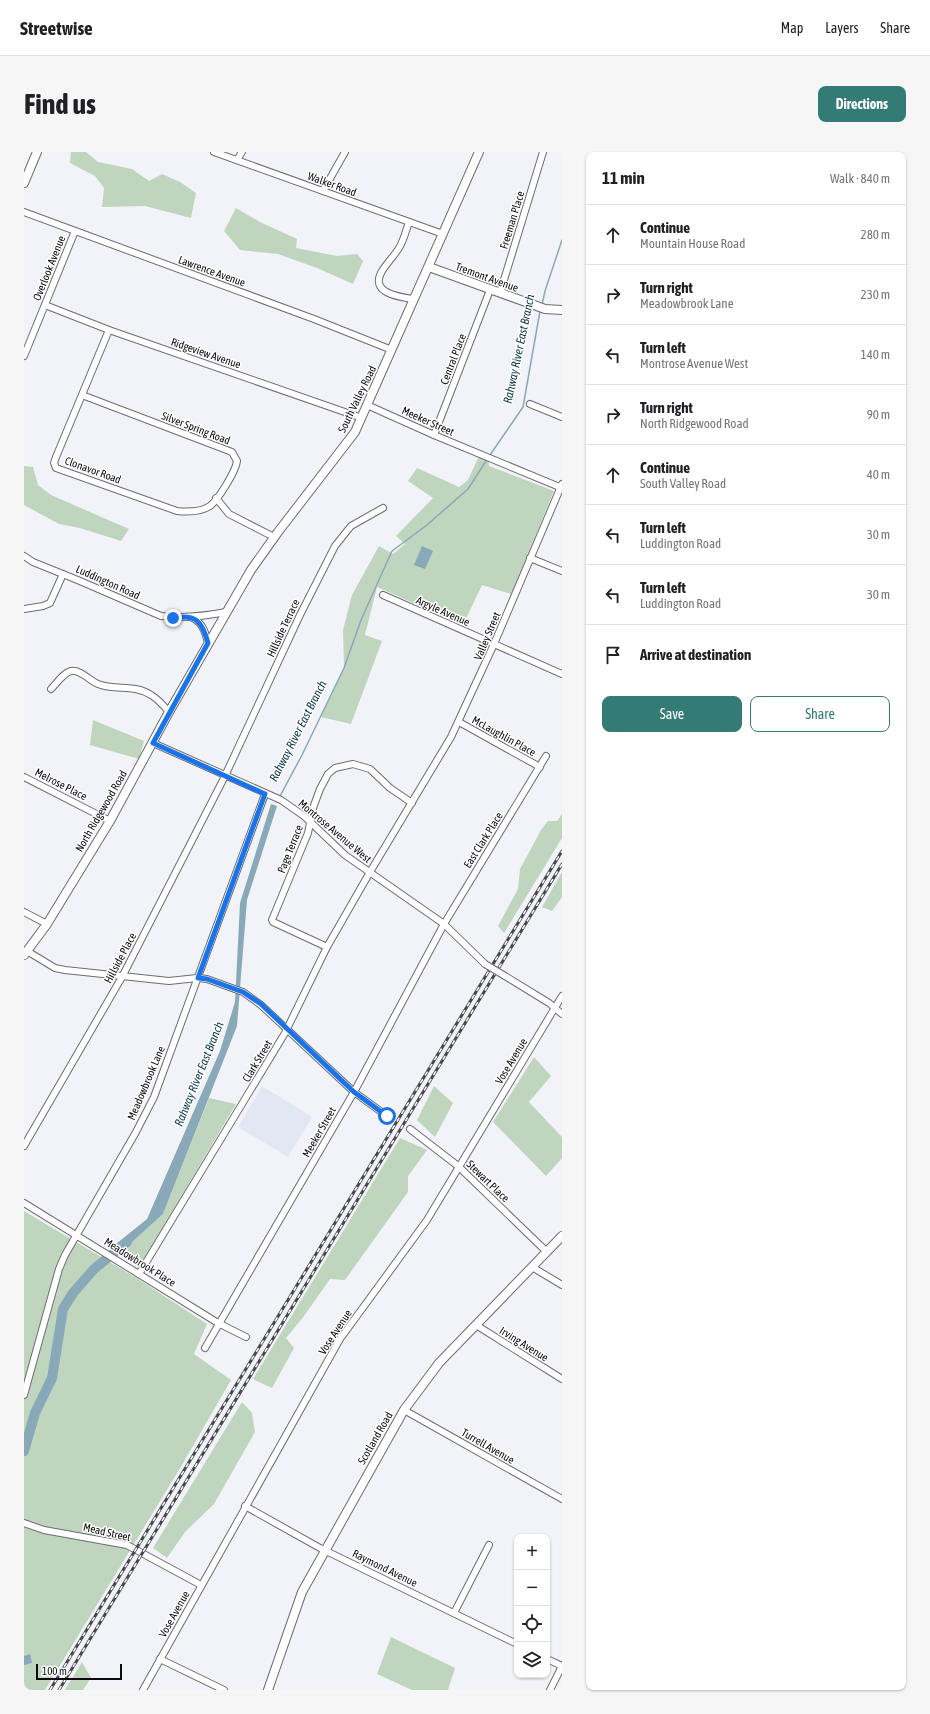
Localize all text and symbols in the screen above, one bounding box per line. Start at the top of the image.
text: Streetwise [20,17,93,39]
text: Map [781,20,803,36]
text: Layers [825,20,858,36]
text: Share [880,20,910,36]
button: Directions [818,86,906,122]
text: Find us [24,88,96,120]
text: 11 min [602,168,645,188]
street label: Walker Road [306,170,358,198]
text: Walk · 840 m [830,171,890,186]
street label: Freeman Place [498,190,526,250]
text: Continue [640,219,690,236]
icon: ahead [602,224,624,246]
text: 280 m [861,227,890,242]
street label: Overlook Avenue [31,234,67,302]
text: Mountain House Road [640,236,745,251]
street label: Lawrence Avenue [177,253,247,289]
street label: Tremont Avenue [454,260,520,294]
text: Turn right [640,279,693,296]
icon: right [602,284,624,306]
text: 230 m [861,287,890,302]
water label: Rahway River East Branch [501,293,537,405]
text: Meadowbrook Lane [640,296,734,311]
street label: Central Place [438,332,468,386]
street label: Ridgeview Avenue [169,335,243,371]
text: Turn left [640,339,686,356]
icon: left [602,344,624,366]
text: 140 m [861,347,890,362]
text: Montrose Avenue West [640,356,748,371]
street label: South Valley Road [336,364,378,434]
text: Turn right [640,399,693,416]
street label: Meeker Street [400,404,456,438]
icon: right [602,404,624,426]
text: 90 m [867,407,890,422]
street label: Silver Spring Road [160,409,232,447]
text: North Ridgewood Road [640,416,749,431]
street label: Clonavor Road [63,454,123,486]
text: Continue [640,459,690,476]
icon: ahead [602,464,624,486]
text: 40 m [867,467,890,482]
text: South Valley Road [640,476,726,491]
text: Turn left [640,519,686,536]
icon: left [602,524,624,546]
text: 30 m [867,527,890,542]
text: Luddington Road [640,536,721,551]
street label: Luddington Road [74,563,142,601]
text: Turn left [640,579,686,596]
icon: left [602,584,624,606]
text: 30 m [867,587,890,602]
street label: Argyle Avenue [414,594,472,628]
text: Luddington Road [640,596,721,611]
street label: Hillside Terrace [264,597,302,659]
route end [164,609,182,627]
street label: Valley Street [472,610,502,662]
icon: arrive [602,644,624,666]
text: Arrive at destination [640,646,751,663]
water label: Rahway River East Branch [266,678,330,784]
button: Save [602,696,742,732]
button: Share [750,696,890,732]
street label: McLaughlin Place [470,714,538,758]
street label: Melrose Place [33,766,89,802]
street label: North Ridgewood Road [73,768,129,854]
street label: Montrose Avenue West [296,797,374,865]
street label: East Clark Place [461,810,505,870]
street label: Page Terrace [275,823,305,875]
street label: Hillside Place [102,931,138,985]
water label: Rahway River East Branch [172,1020,226,1128]
street label: Vose Avenue [493,1036,529,1086]
street label: Clark Street [240,1038,274,1084]
street label: Meadowbrook Lane [125,1044,167,1122]
street label: Meeker Street [300,1105,338,1159]
route start [378,1107,396,1125]
street label: Stewart Place [464,1158,512,1204]
street label: Meadowbrook Place [102,1235,178,1289]
street label: Vose Avenue [316,1307,354,1357]
street label: Irving Avenue [497,1324,551,1364]
street label: Scotland Road [355,1410,395,1466]
street label: Turrell Avenue [460,1426,516,1466]
street label: Mead Street [82,1521,132,1543]
map controls [514,1534,550,1678]
button: + [514,1534,550,1570]
street label: Raymond Avenue [351,1547,419,1589]
button: − [514,1570,550,1606]
street label: Vose Avenue [156,1589,192,1639]
button: locate [514,1606,550,1642]
button: layers [514,1642,550,1678]
scale bar [36,1662,122,1681]
text: 100 m [42,1665,67,1677]

